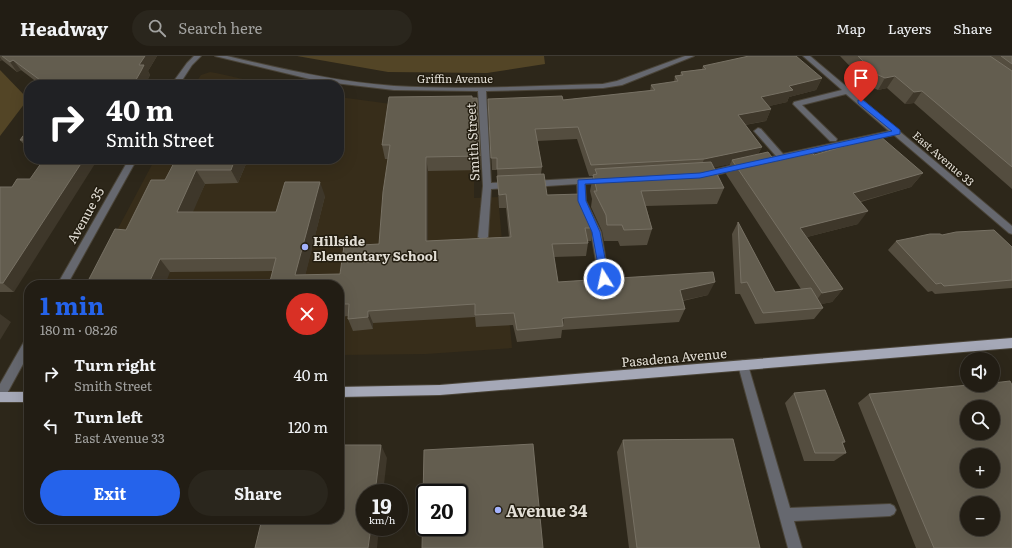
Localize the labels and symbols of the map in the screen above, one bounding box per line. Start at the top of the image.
pin [844,61,878,102]
street label: Griffin Avenue [417,70,493,86]
street label: Smith Street [460,102,484,181]
street label: East Avenue 33 [910,127,978,189]
street label: Avenue 35 [62,183,108,247]
place label: Hillside Elementary School [313,231,438,265]
marker: Hillside Elementary School [300,242,310,252]
position arrow [583,258,625,300]
street label: Pasadena Avenue [620,343,728,371]
speed limit sign: 20 [416,484,468,536]
place label: Avenue 34 [506,498,588,522]
marker: Avenue 34 [493,505,503,515]

